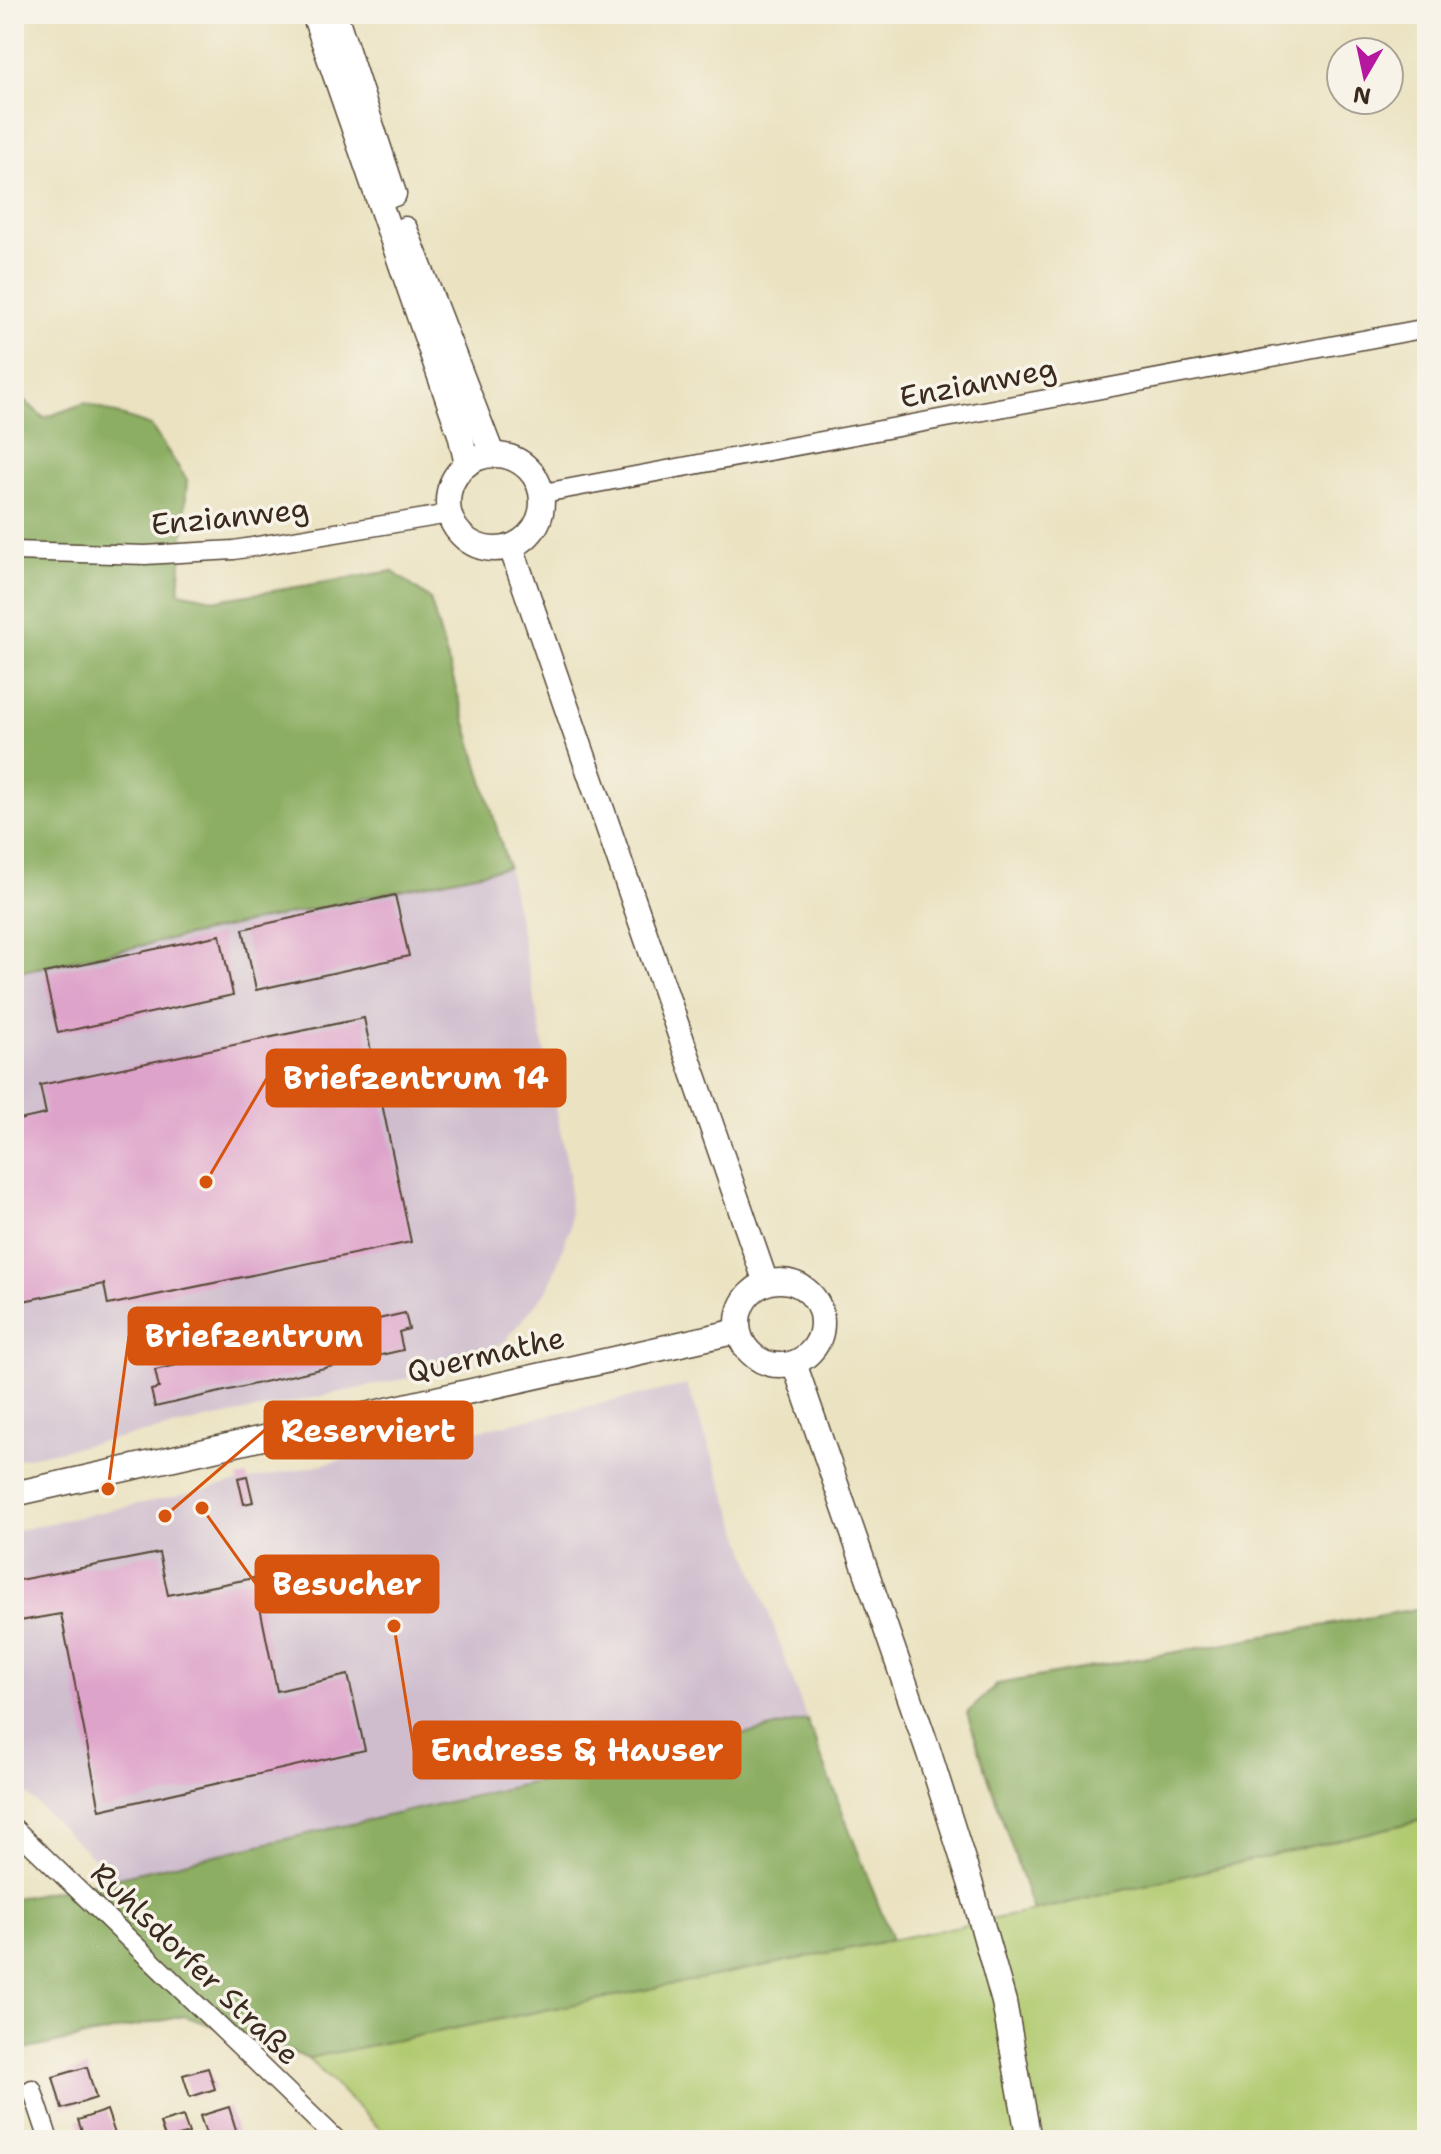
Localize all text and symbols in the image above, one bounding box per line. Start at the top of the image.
north arrow [1325,36,1405,116]
text: N [1351,80,1373,111]
street label: Enzianweg [896,347,1060,418]
street label: Enzianweg [149,488,311,545]
callout: Briefzentrum 14 [267,1050,565,1106]
text: Briefzentrum 14 [283,1056,549,1099]
callout: Briefzentrum [129,1308,380,1364]
text: Briefzentrum [145,1314,363,1357]
street label: Quermathe [403,1316,569,1393]
callout: Reserviert [265,1402,472,1458]
text: Reserviert [281,1409,455,1452]
callout: Besucher [256,1556,438,1612]
text: Besucher [272,1562,422,1605]
callout: Endress & Hauser [414,1722,740,1778]
text: Endress & Hauser [430,1728,724,1771]
street label: Ruhlsdorfer Straße [82,1853,309,2074]

